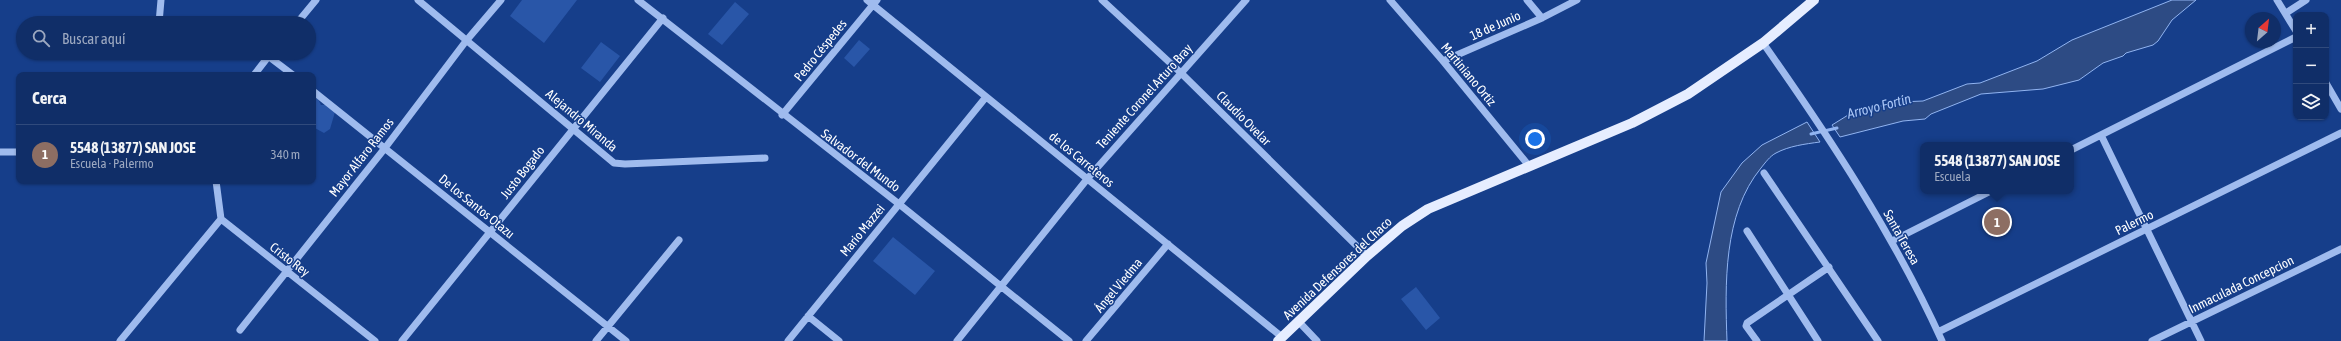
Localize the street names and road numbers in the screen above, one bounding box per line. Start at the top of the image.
street label: 18 de Junio [1468,8,1523,43]
street label: Pedro Céspedes [791,16,850,84]
street label: Teniente Coronel Arturo Bray [1093,40,1196,152]
street label: Martiniano Ortiz [1438,40,1499,109]
street label: Alejandro Miranda [543,86,620,155]
street label: Claudio Ovelar [1213,88,1274,149]
street label: Mayor Alfaro Ramos [326,115,397,200]
street label: Salvador del Mundo [818,126,903,195]
street label: de los Carreteros [1046,129,1117,190]
street label: Justo Bogado [497,143,548,202]
street label: De los Santos Otazu [436,171,518,241]
street label: Mario Mazzei [837,201,888,259]
street label: Santa Teresa [1880,207,1923,267]
street label: Palermo [2113,207,2156,238]
street label: Avenida Defensores del Chaco [1280,214,1395,323]
street label: Cristo Rey [267,239,313,280]
street label: Inmaculada Concepcion [2186,253,2296,316]
street label: Ángel Viedma [1091,255,1145,315]

